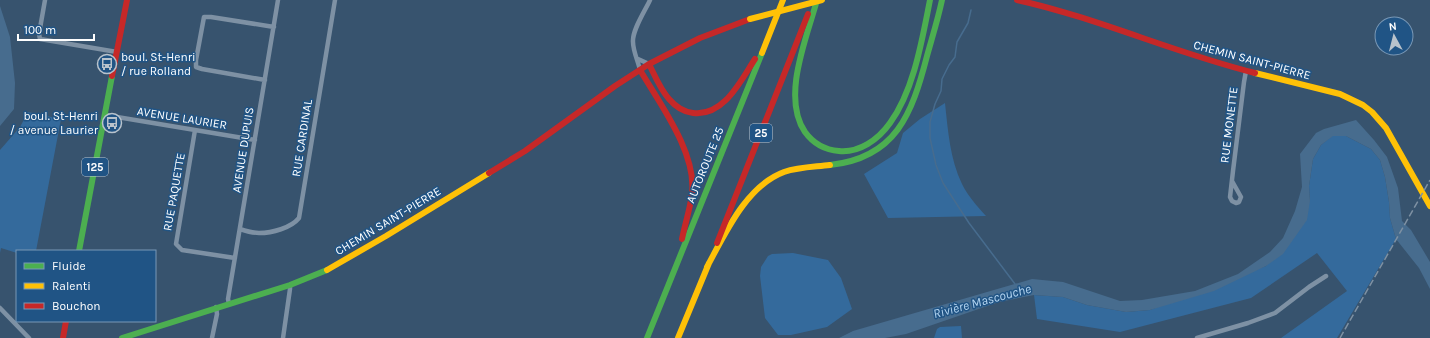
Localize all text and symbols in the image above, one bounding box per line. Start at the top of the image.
scale bar [18,16,94,42]
north arrow [1374,16,1414,56]
text: N [1388,20,1398,34]
text: 100 m [24,23,56,37]
street label: CHEMIN SAINT-PIERRE [1192,38,1312,82]
place label: boul. St-Henri / rue Rolland [121,50,196,78]
bus stop icon: boul. St-Henri / rue Rolland [96,53,118,75]
street label: RUE MONETTE [1217,86,1241,164]
street label: RUE CARDINAL [289,98,315,178]
street label: AVENUE LAURIER [136,104,228,132]
street label: AVENUE DUPUIS [229,106,257,194]
place label: boul. St-Henri / avenue Laurier [10,109,99,137]
bus stop icon: boul. St-Henri / avenue Laurier [101,112,123,134]
road number: 25 [750,124,772,142]
street label: AUTOROUTE 25 [683,125,727,205]
street label: RUE PAQUETTE [160,152,188,232]
road number: 125 [82,158,108,176]
street label: CHEMIN SAINT-PIERRE [333,184,443,258]
legend [16,250,156,322]
text: Fluide [52,259,86,273]
text: Ralenti [52,279,91,293]
water label: Rivière Mascouche [931,281,1033,321]
text: Bouchon [52,299,101,313]

